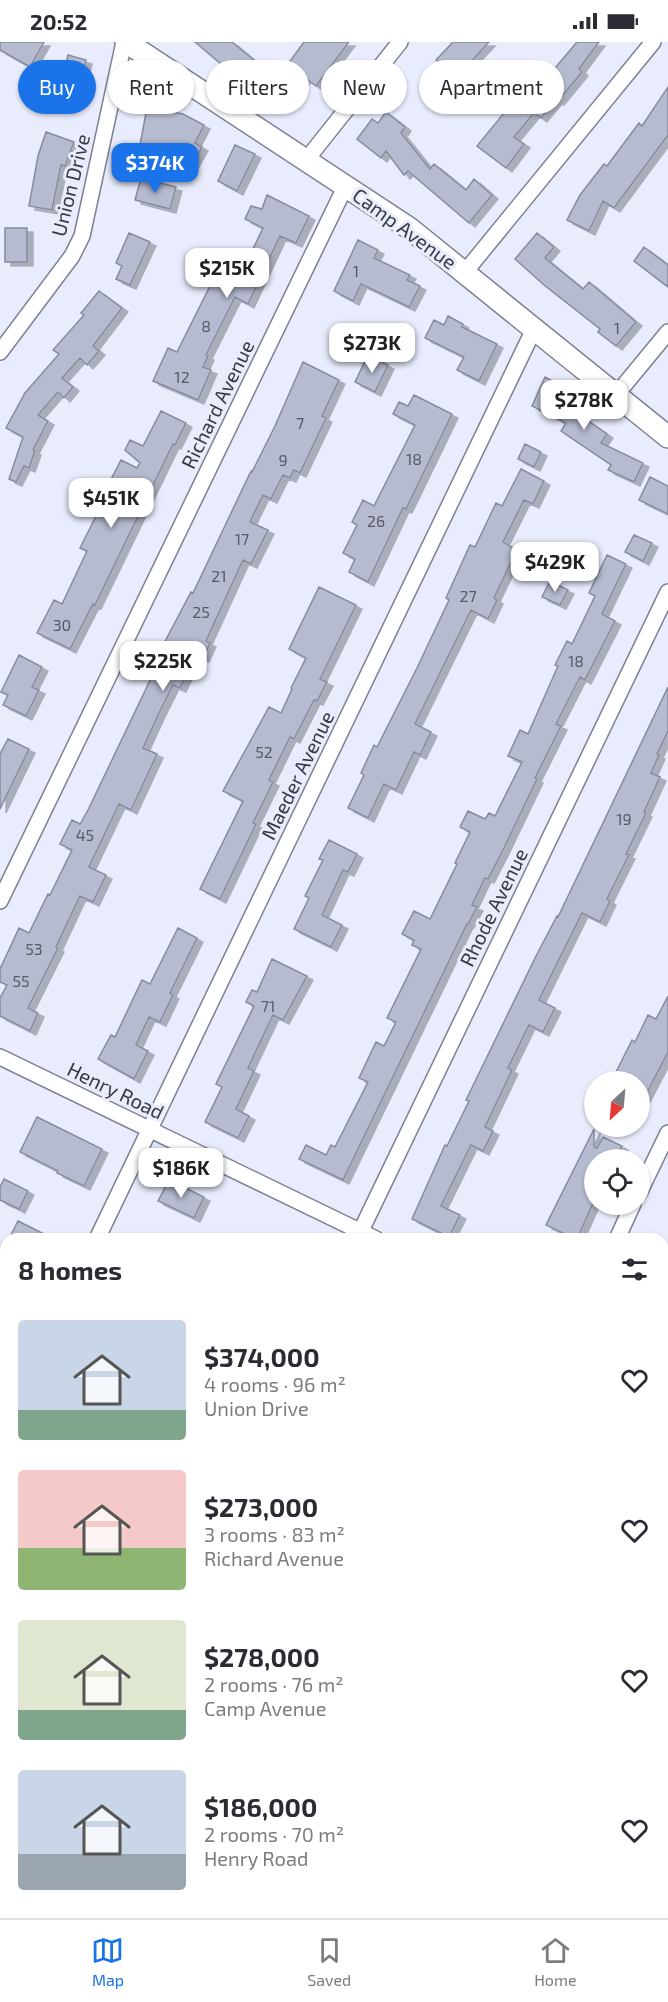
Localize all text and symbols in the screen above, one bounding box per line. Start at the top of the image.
text: 20:52 [30,8,87,34]
chip: Buy [18,60,96,114]
chip: Rent [108,60,194,114]
chip: Filters [206,60,309,114]
chip: New [321,60,407,114]
chip: Apartment [419,60,564,114]
street label: Union Drive [46,131,94,239]
pin: $374K [113,143,197,194]
text: $374K [126,150,184,174]
street label: Camp Avenue [348,182,462,274]
pin: $215K [185,248,269,299]
text: $215K [199,255,255,279]
house number: 1 [353,261,359,280]
house number: 8 [201,316,211,335]
house number: 1 [614,318,620,337]
pin: $273K [330,323,414,374]
text: $273K [343,330,401,354]
street label: Richard Avenue [176,336,258,472]
house number: 12 [174,367,190,386]
pin: $278K [542,380,626,431]
text: $278K [555,387,613,411]
house number: 7 [296,413,304,432]
house number: 18 [406,449,422,468]
house number: 9 [278,450,288,469]
pin: $451K [69,478,153,529]
text: $451K [83,485,139,509]
house number: 26 [367,511,385,530]
house number: 17 [235,529,249,548]
pin: $429K [513,542,597,593]
text: $429K [525,549,585,573]
house number: 21 [211,566,227,585]
house number: 27 [459,586,477,605]
house number: 25 [192,602,210,621]
house number: 30 [53,615,71,634]
pin: $225K [121,641,205,692]
text: $225K [134,648,192,672]
house number: 18 [568,651,584,670]
street label: Maeder Avenue [256,707,338,843]
house number: 52 [255,742,273,761]
house number: 19 [616,809,632,828]
house number: 45 [76,825,94,844]
street label: Rhode Avenue [454,844,532,970]
house number: 53 [25,939,43,958]
house number: 55 [12,971,30,990]
house number: 71 [261,996,275,1015]
street label: Henry Road [64,1056,168,1124]
north arrow [584,1071,650,1137]
map controls [584,1071,650,1215]
pin: $186K [139,1148,223,1199]
button: locate [584,1149,650,1215]
text: $186K [152,1155,210,1179]
icon: filters [618,1253,651,1286]
text: 8 homes [18,1254,122,1285]
text: $374,000 [204,1341,320,1372]
icon: home [66,1344,138,1416]
icon: heart [618,1364,651,1397]
text: 4 rooms · 96 m² [204,1372,346,1396]
text: Union Drive [204,1396,309,1420]
text: $273,000 [204,1491,318,1522]
icon: home [66,1494,138,1566]
icon: heart [618,1514,651,1547]
text: 3 rooms · 83 m² [204,1522,345,1546]
text: Richard Avenue [204,1546,344,1570]
text: $278,000 [204,1641,320,1672]
icon: home [66,1644,138,1716]
icon: heart [618,1664,651,1697]
text: 2 rooms · 76 m² [204,1672,343,1696]
text: Camp Avenue [204,1696,327,1720]
text: $186,000 [204,1791,317,1822]
icon: home [66,1794,138,1866]
icon: heart [618,1814,651,1847]
text: 2 rooms · 70 m² [204,1822,344,1846]
text: Henry Road [204,1846,308,1870]
tab: Map [91,1934,124,1989]
tab: Saved [307,1934,351,1989]
tab: Home [534,1934,577,1989]

